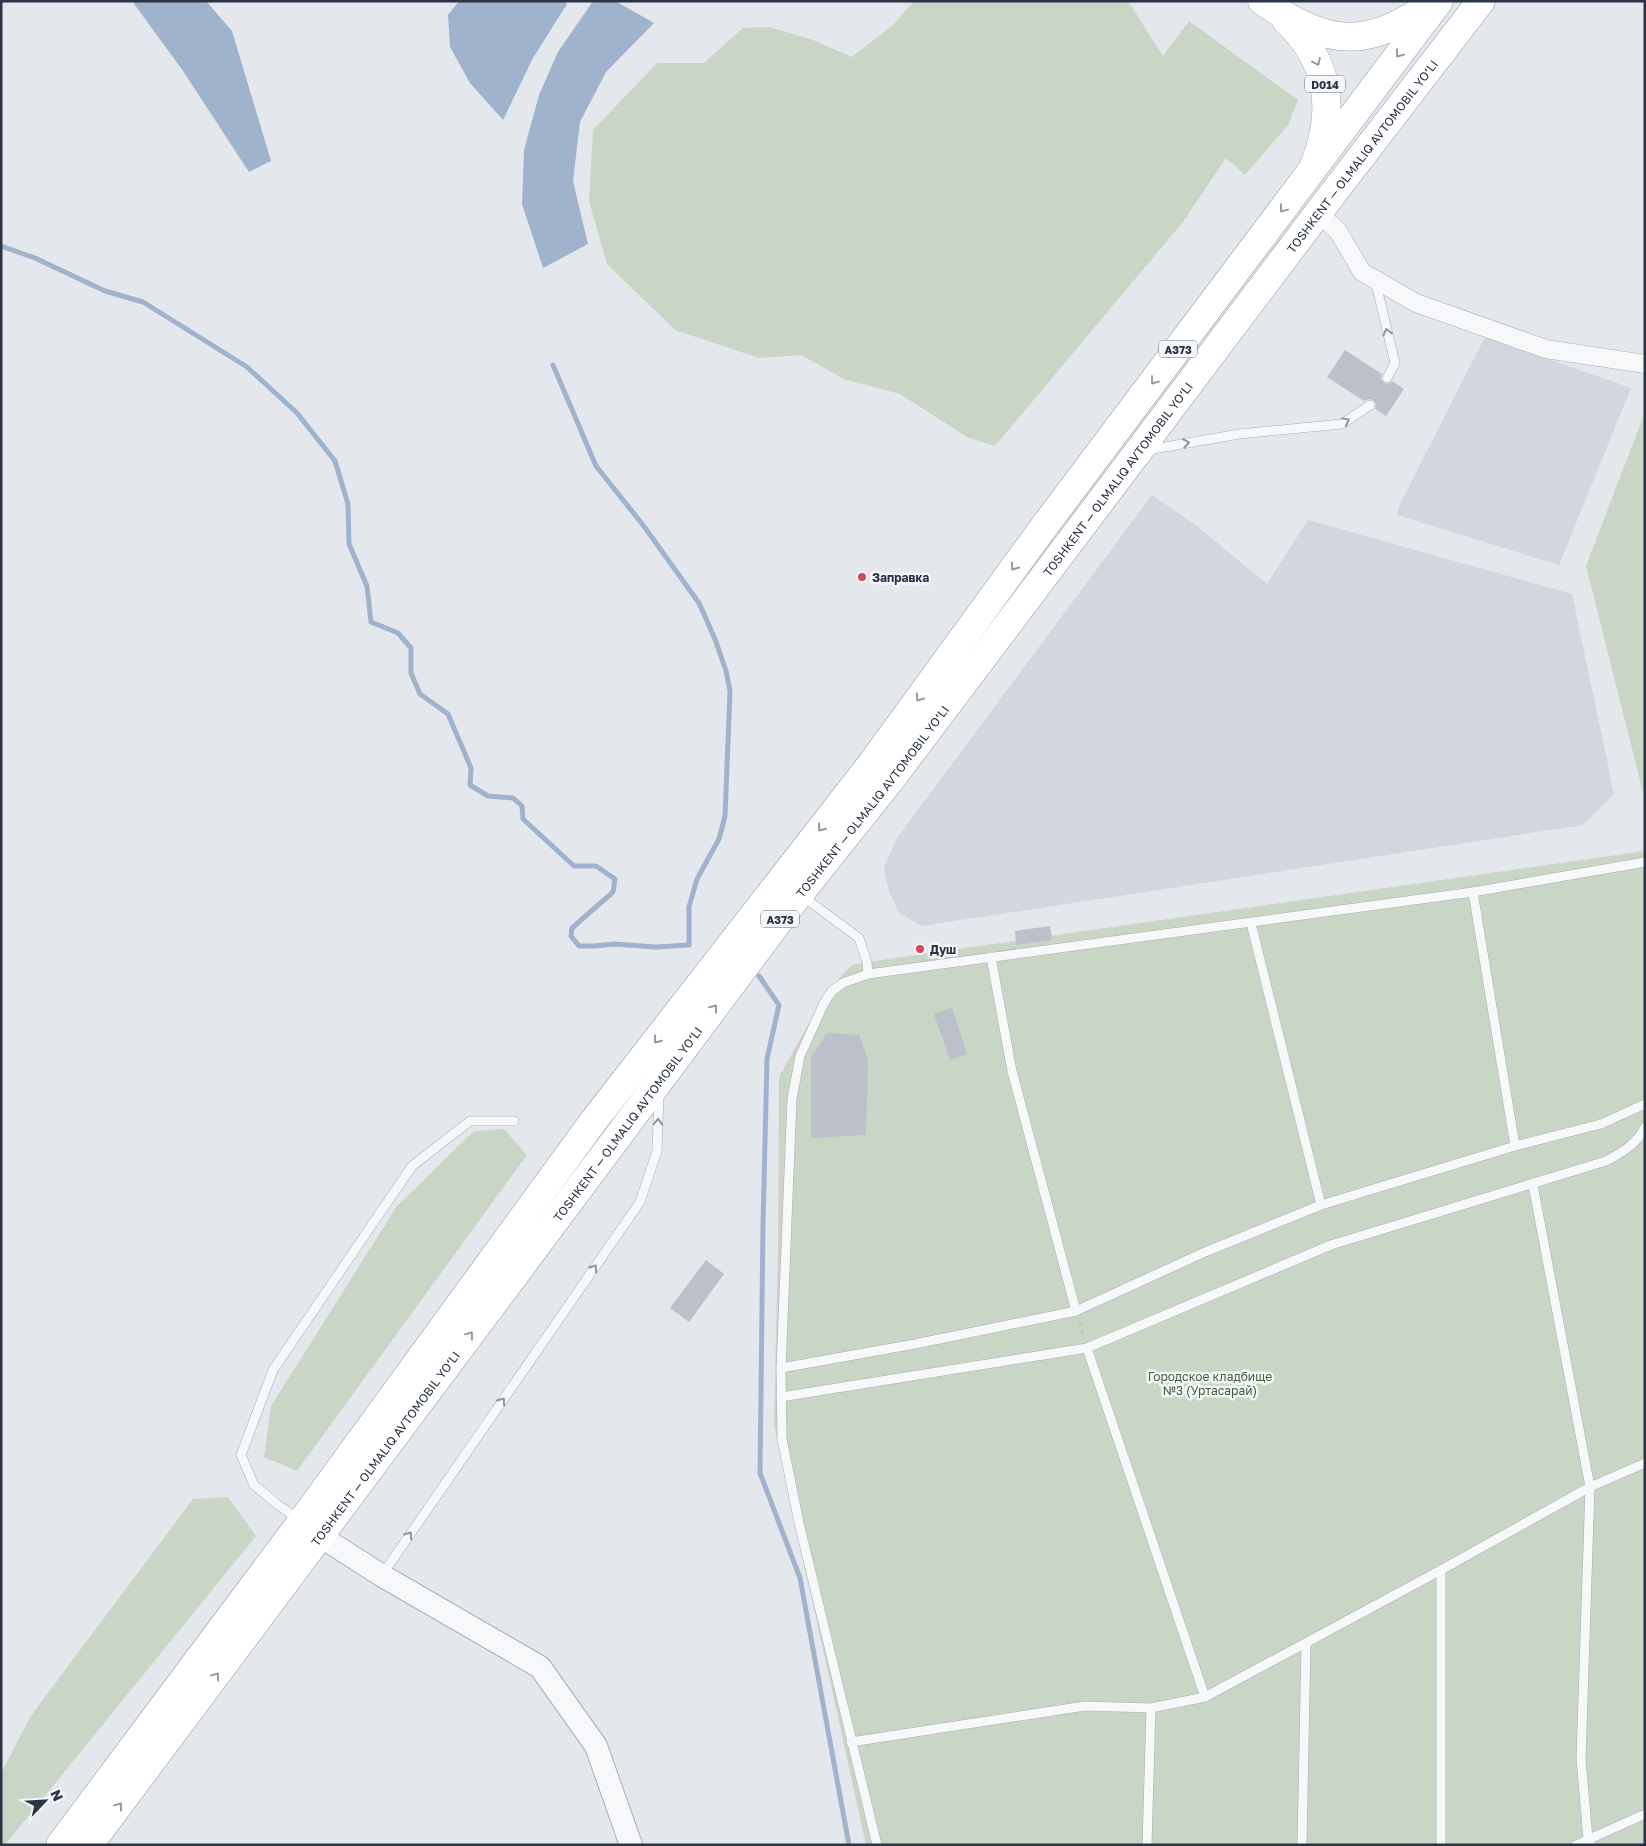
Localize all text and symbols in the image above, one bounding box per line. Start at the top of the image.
one-way arrow [1396,48,1405,58]
street label: TOSHKENT — OLMALIQ AVTOMOBIL YO‘LI [1283,57,1441,256]
one-way arrow [1310,57,1321,66]
road number: D014 [1305,76,1345,92]
one-way arrow [1280,203,1289,213]
one-way arrow [1382,328,1393,337]
road number: A373 [1159,340,1197,358]
one-way arrow [1151,375,1159,384]
street label: TOSHKENT — OLMALIQ AVTOMOBIL YO‘LI [1039,379,1196,579]
one-way arrow [1340,417,1349,427]
one-way arrow [1181,439,1190,449]
one-way arrow [1012,561,1020,570]
place label: Заправка [872,570,929,585]
marker: Заправка [856,571,868,583]
one-way arrow [916,692,925,702]
street label: TOSHKENT — OLMALIQ AVTOMOBIL YO‘LI [793,702,952,900]
one-way arrow [818,822,827,832]
road number: A373 [761,911,799,928]
place label: Душ [930,942,956,957]
marker: Душ [914,943,926,955]
one-way arrow [708,1005,716,1014]
street label: TOSHKENT — OLMALIQ AVTOMOBIL YO‘LI [550,1023,705,1224]
one-way arrow [655,1034,663,1043]
one-way arrow [653,1118,663,1126]
one-way arrow [588,1264,597,1273]
one-way arrow [464,1331,473,1341]
street label: TOSHKENT — OLMALIQ AVTOMOBIL YO‘LI [308,1348,463,1549]
park label: Городское кладбище №3 (Уртасарай) [1148,1369,1272,1398]
one-way arrow [496,1397,505,1407]
one-way arrow [403,1531,412,1541]
one-way arrow [210,1672,219,1681]
north arrow [20,1776,70,1826]
text: N [47,1787,67,1804]
one-way arrow [113,1803,121,1812]

